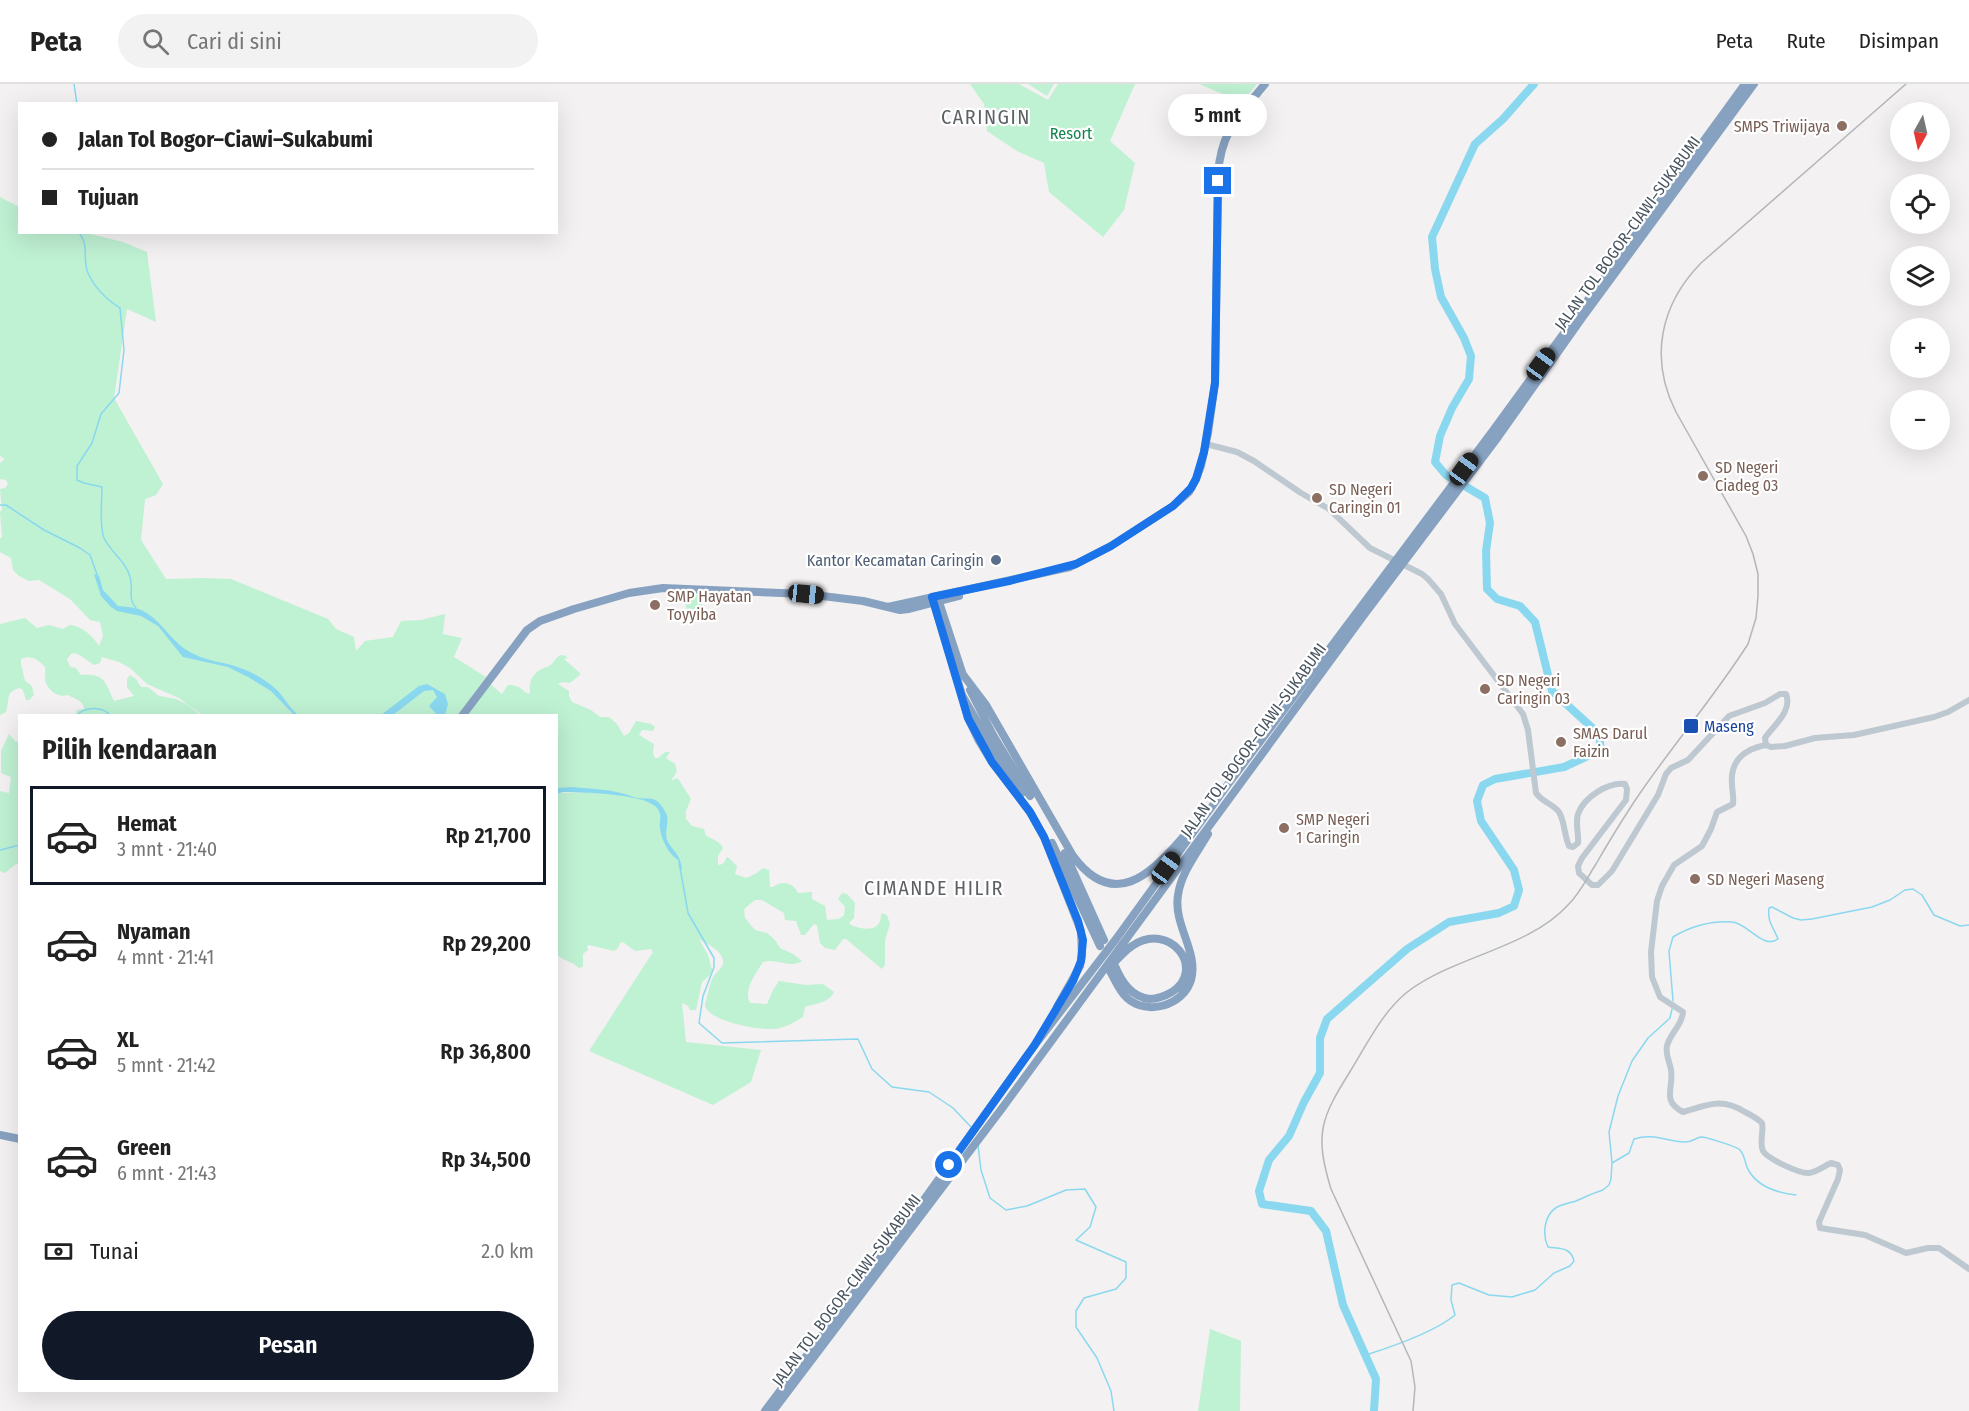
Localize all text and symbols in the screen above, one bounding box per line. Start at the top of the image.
search box [118,14,538,68]
text: Peta [30,25,82,58]
icon: search [139,25,172,58]
text: Cari di sini [187,28,282,55]
text: Peta [1716,28,1753,54]
text: Rute [1786,28,1826,54]
text: Disimpan [1859,28,1939,54]
callout: 5 mnt [1168,94,1268,136]
north arrow [1890,102,1950,162]
map controls [1890,102,1950,450]
text: 5 mnt [1194,103,1241,127]
district label: CARINGIN [941,105,1031,129]
place label: SMPS Triwijaya [1734,117,1830,136]
marker: SMPS Triwijaya [1835,119,1849,133]
park label: Resort [1050,124,1093,143]
text: Jalan Tol Bogor–Ciawi–Sukabumi [78,126,373,153]
street label: JALAN TOL BOGOR–CIAWI–SUKABUMI [1551,133,1704,334]
route end [1204,167,1231,194]
button: locate [1890,174,1950,234]
text: Tujuan [78,184,139,211]
button: layers [1890,246,1950,306]
button: + [1890,318,1950,378]
car [1523,344,1559,384]
button: − [1890,390,1950,450]
car [1446,449,1482,489]
place label: SD Negeri Ciadeg 03 [1715,458,1778,495]
marker: SD Negeri Ciadeg 03 [1696,469,1710,483]
place label: SD Negeri Caringin 01 [1329,480,1401,517]
marker: SD Negeri Caringin 01 [1310,491,1324,505]
place label: Kantor Kecamatan Caringin [807,551,984,570]
marker: Kantor Kecamatan Caringin [989,553,1003,567]
car [787,583,825,605]
place label: SMP Hayatan Toyyiba [667,587,752,624]
marker: SMP Hayatan Toyyiba [648,598,662,612]
street label: JALAN TOL BOGOR–CIAWI–SUKABUMI [1177,640,1330,841]
place label: SD Negeri Caringin 03 [1497,671,1570,708]
marker: SD Negeri Caringin 03 [1478,682,1492,696]
marker: Maseng [1682,717,1700,735]
place label: Maseng [1704,717,1754,736]
place label: SMAS Darul Faizin [1573,724,1647,761]
text: Pilih kendaraan [42,734,217,766]
marker: SMAS Darul Faizin [1554,735,1568,749]
icon: car [45,809,99,863]
text: Hemat [117,810,177,837]
place label: SMP Negeri 1 Caringin [1296,810,1370,847]
marker: SMP Negeri 1 Caringin [1277,821,1291,835]
text: Rp 21,700 [446,822,531,849]
text: 3 mnt · 21:40 [117,837,217,861]
car [1148,848,1184,888]
place label: SD Negeri Maseng [1707,870,1824,889]
marker: SD Negeri Maseng [1688,872,1702,886]
district label: CIMANDE HILIR [864,876,1004,900]
icon: car [45,917,99,971]
text: Nyaman [117,918,190,945]
text: Rp 29,200 [442,930,531,957]
text: 4 mnt · 21:41 [117,945,214,969]
icon: car [45,1025,99,1079]
text: XL [117,1026,139,1053]
text: Rp 36,800 [440,1038,531,1065]
text: 5 mnt · 21:42 [117,1053,216,1077]
icon: car [45,1133,99,1187]
text: Green [117,1134,171,1161]
text: Rp 34,500 [441,1146,531,1173]
route start [935,1151,962,1178]
text: 6 mnt · 21:43 [117,1161,216,1185]
street label: JALAN TOL BOGOR–CIAWI–SUKABUMI [768,1191,925,1390]
icon: cash [42,1235,75,1268]
text: Tunai [90,1238,139,1265]
text: 2.0 km [481,1239,534,1263]
button: Pesan [42,1311,534,1380]

